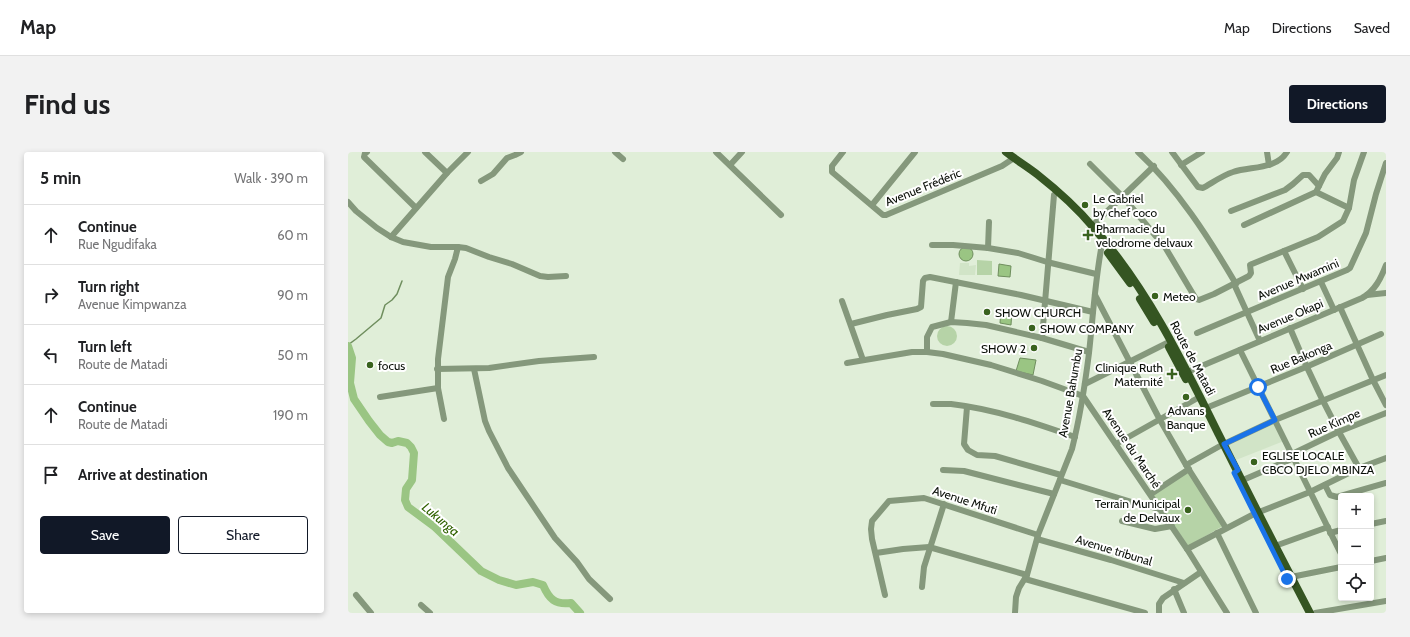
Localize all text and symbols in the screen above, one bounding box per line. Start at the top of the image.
text: Map [20,16,56,39]
text: Map [1224,19,1250,37]
text: Directions [1272,19,1332,37]
text: Saved [1354,19,1390,37]
button: Directions [1289,85,1386,123]
text: Find us [24,87,110,121]
street label: Avenue Frédéric [883,165,964,209]
text: 5 min [40,168,81,188]
text: Walk · 390 m [234,170,308,186]
place label: Le Gabriel by chef coco [1093,191,1157,220]
marker: Le Gabriel by chef coco [1080,200,1090,210]
text: Continue [78,218,137,236]
place label: Pharmacie du velodrome delvaux [1096,221,1193,250]
icon: ahead [40,224,62,246]
text: 60 m [277,227,308,243]
marker: Pharmacie du velodrome delvaux [1083,230,1093,240]
text: Rue Ngudifaka [78,236,157,252]
street label: Avenue Mwamini [1255,255,1341,303]
text: Turn right [78,278,139,296]
icon: right [40,284,62,306]
text: 90 m [277,287,308,303]
place label: Meteo [1163,289,1196,304]
marker: Meteo [1150,291,1160,301]
street label: Avenue Okapi [1255,295,1325,337]
text: Avenue Kimpwanza [78,296,186,312]
place label: SHOW CHURCH [995,305,1081,320]
marker: SHOW CHURCH [982,307,992,317]
street label: Route de Matadi [1167,318,1219,398]
place label: SHOW COMPANY [1040,321,1134,336]
marker: SHOW COMPANY [1027,323,1037,333]
street label: Rue Bakonga [1268,337,1334,377]
text: Turn left [78,338,132,356]
place label: SHOW 2 [981,341,1026,356]
marker: SHOW 2 [1029,343,1039,353]
icon: left [40,344,62,366]
text: 50 m [278,347,308,363]
street label: Avenue Bahumbu [1055,347,1085,439]
text: Route de Matadi [78,356,167,372]
place label: focus [378,358,405,373]
marker: focus [365,360,375,370]
place label: Clinique Ruth Maternité [1095,360,1163,389]
marker: Clinique Ruth Maternité [1166,368,1178,380]
route start [1249,378,1267,396]
marker: Advans Banque [1181,392,1191,402]
text: Continue [78,398,137,416]
place label: Advans Banque [1167,403,1205,432]
icon: ahead [40,404,62,426]
street label: Avenue du Marché [1100,405,1164,491]
street label: Rue Kimpe [1306,405,1362,441]
text: 190 m [273,407,308,423]
text: Route de Matadi [78,416,167,432]
place label: EGLISE LOCALE CBCO DJELO MBINZA [1262,448,1375,477]
marker: EGLISE LOCALE CBCO DJELO MBINZA [1249,457,1259,467]
icon: arrive [40,464,62,486]
text: Arrive at destination [78,466,208,484]
street label: Avenue Mfuti [931,482,999,518]
map controls [1338,493,1374,601]
button: + [1338,493,1374,529]
place label: Terrain Municipal de Delvaux [1095,496,1180,525]
water label: Lukunga [419,499,463,539]
marker: Terrain Municipal de Delvaux [1183,505,1193,515]
button: Save [40,516,170,554]
button: Share [178,516,308,554]
button: − [1338,529,1374,565]
street label: Avenue tribunal [1074,531,1154,569]
button: locate [1338,565,1374,601]
route end [1278,570,1296,588]

